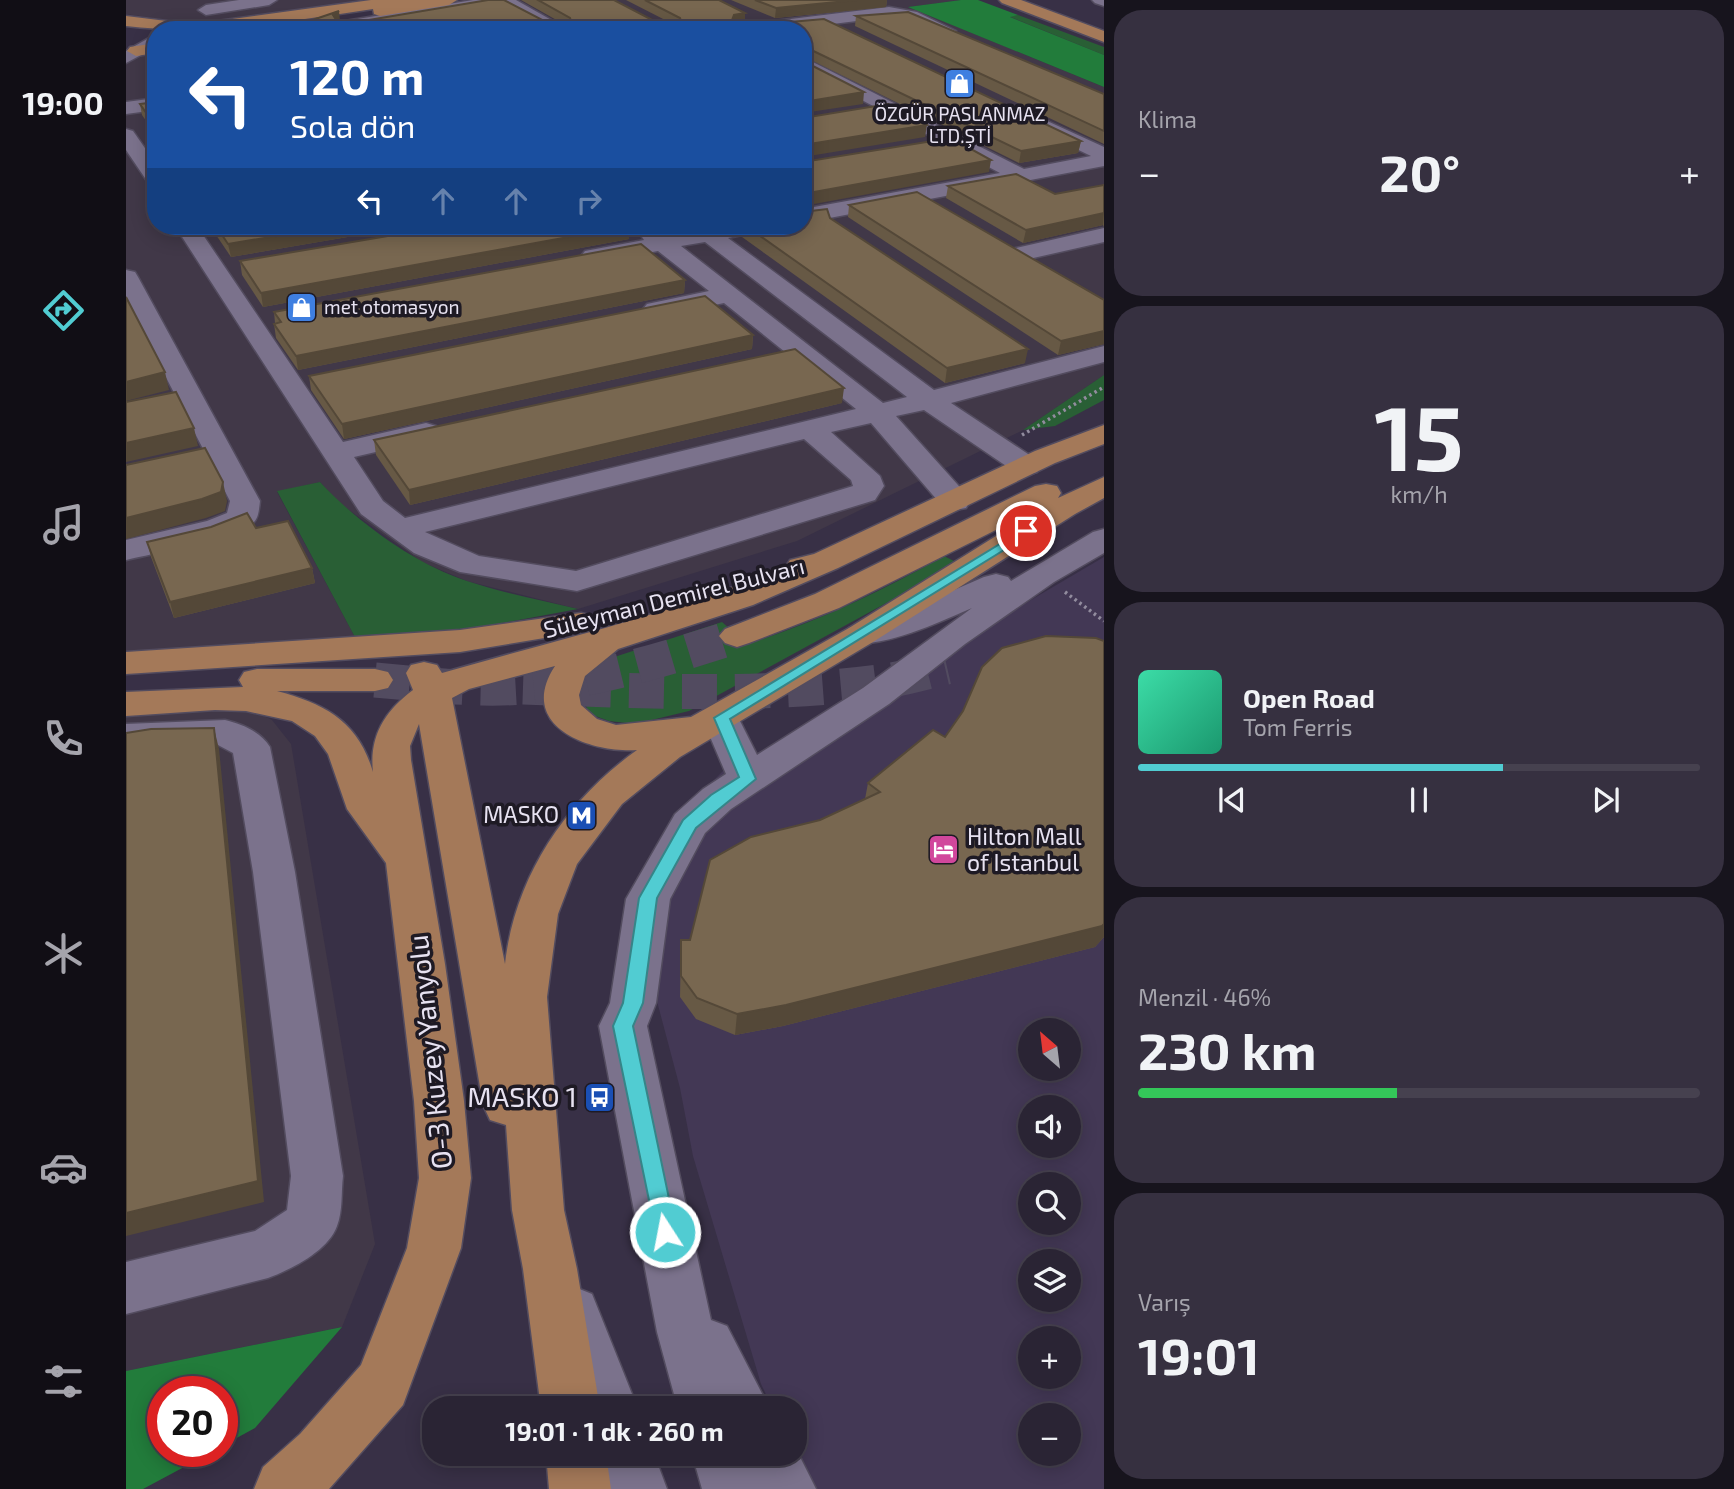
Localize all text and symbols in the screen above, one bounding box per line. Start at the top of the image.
text: 120 m [290,46,424,105]
icon: left [175,49,266,140]
shop icon: ÖZGÜR PASLANMAZ LTD.ŞTİ [943,66,977,100]
text: 19:00 [22,83,104,121]
place label: ÖZGÜR PASLANMAZ LTD.ŞTİ [874,102,1046,148]
text: Klima [1138,105,1197,133]
text: Sola dön [290,106,415,144]
text: 20° [1379,140,1460,202]
text: − [1138,149,1160,195]
text: + [1679,149,1700,195]
icon: left [351,182,389,220]
icon: ahead [424,182,462,220]
icon: ahead [497,182,535,220]
icon: right [570,182,608,220]
icon: directions [39,286,88,335]
shop icon: met otomasyon [284,290,318,324]
place label: met otomasyon [324,295,460,318]
text: 15 [1374,380,1464,489]
text: km/h [1390,480,1448,508]
icon: music [39,500,88,549]
pin [996,501,1056,561]
icon: arrive [1007,512,1045,550]
street label: Süleyman Demirel Bulvarı [540,551,807,643]
text: Open Road [1243,682,1375,713]
text: Tom Ferris [1243,713,1352,741]
icon: phone [39,714,88,763]
icon: previous [1213,781,1251,819]
icon: pause [1400,781,1438,819]
icon: next [1587,781,1625,819]
metro station icon: MASKO [565,798,599,832]
place label: MASKO [483,800,559,828]
place label: Hilton Mall of Istanbul [967,822,1082,876]
hotel icon: Hilton Mall of Istanbul [927,833,961,867]
icon: climate [39,929,88,978]
street label: O-3 Kuzey Yanyolu [400,933,458,1171]
text: Menzil · 46% [1138,983,1271,1011]
north arrow [1018,1018,1082,1082]
map controls [1018,1018,1081,1466]
text: 230 km [1138,1018,1317,1080]
place label: MASKO 1 [467,1079,577,1113]
bus stop icon: MASKO 1 [583,1080,617,1114]
button: sound [1018,1095,1081,1158]
icon: car [39,1143,88,1192]
button: search [1018,1172,1081,1235]
position arrow [628,1195,702,1269]
button: layers [1018,1249,1081,1312]
text: Varış [1138,1288,1191,1316]
text: 19:01 [1138,1323,1260,1385]
button: + [1018,1326,1081,1389]
icon: filters [39,1357,88,1406]
speed limit sign: 20 [147,1376,238,1467]
button: − [1018,1403,1081,1466]
text: 19:01 · 1 dk · 260 m [505,1415,724,1446]

